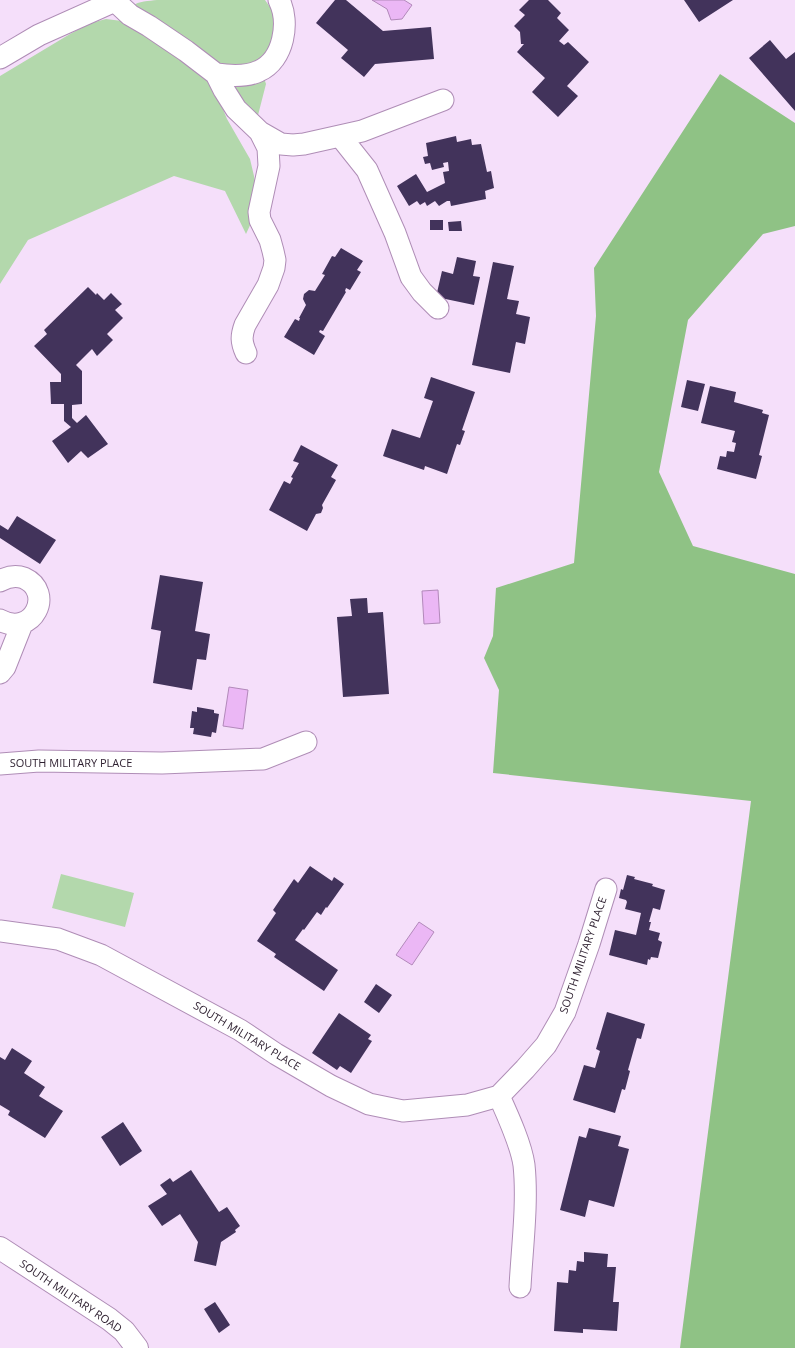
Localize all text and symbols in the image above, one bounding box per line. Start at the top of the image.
street label: SOUTH MILITARY PLACE [10,755,132,770]
street label: SOUTH MILITARY PLACE [555,894,610,1015]
street label: SOUTH MILITARY PLACE [191,998,304,1074]
street label: SOUTH MILITARY ROAD [17,1256,125,1336]

